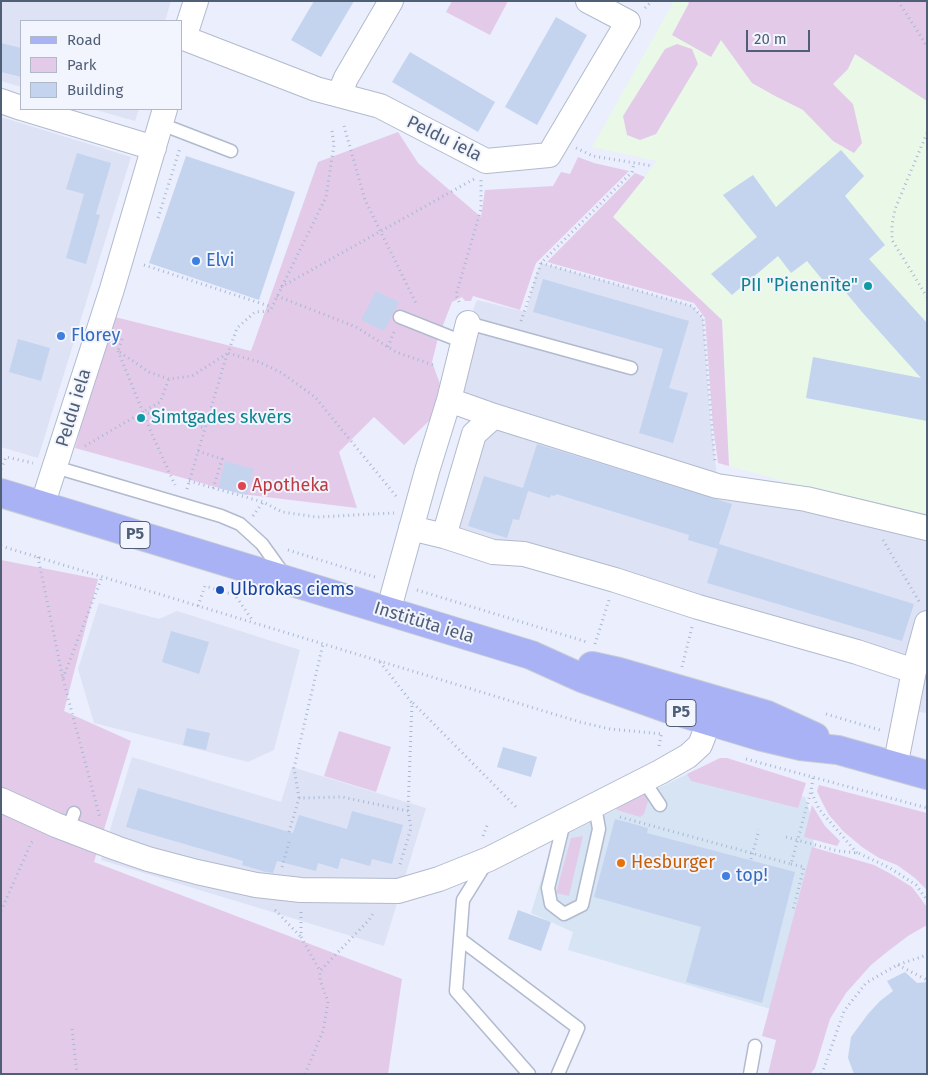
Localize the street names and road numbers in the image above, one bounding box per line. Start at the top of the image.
street label: Peldu iela [403,112,485,166]
street label: Peldu iela [52,366,96,450]
road number: P5 [120,522,150,548]
street label: Institūta iela [371,598,477,648]
road number: P5 [666,700,696,726]

